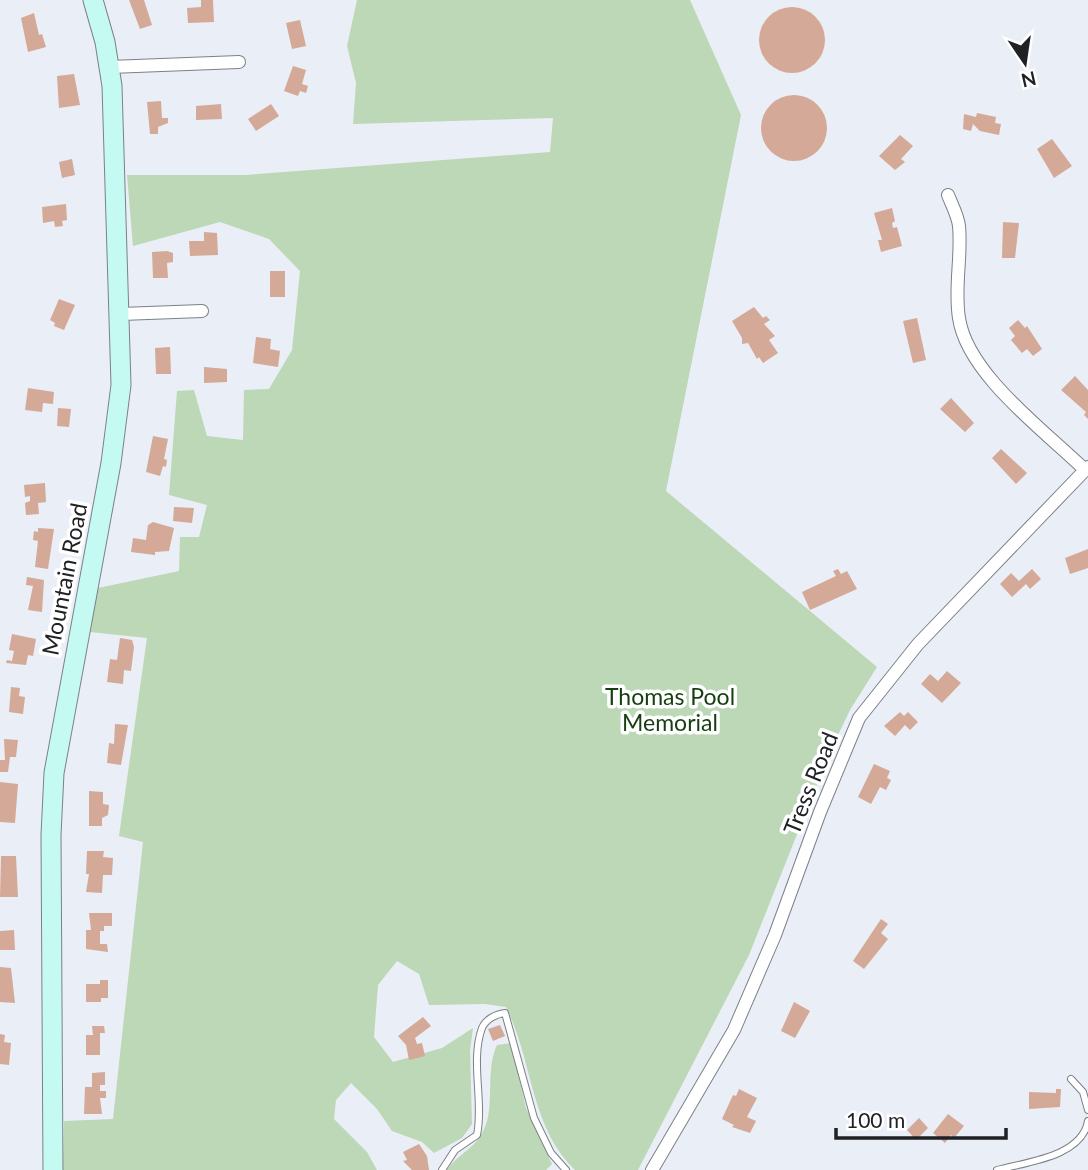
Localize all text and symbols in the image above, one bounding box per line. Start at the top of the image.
north arrow [990,28,1060,98]
text: N [1019,67,1039,93]
street label: Mountain Road [36,501,92,657]
park label: Thomas Pool Memorial [605,682,735,736]
street label: Tress Road [777,728,843,838]
scale bar [836,1096,1006,1140]
text: 100 m [846,1107,905,1132]

